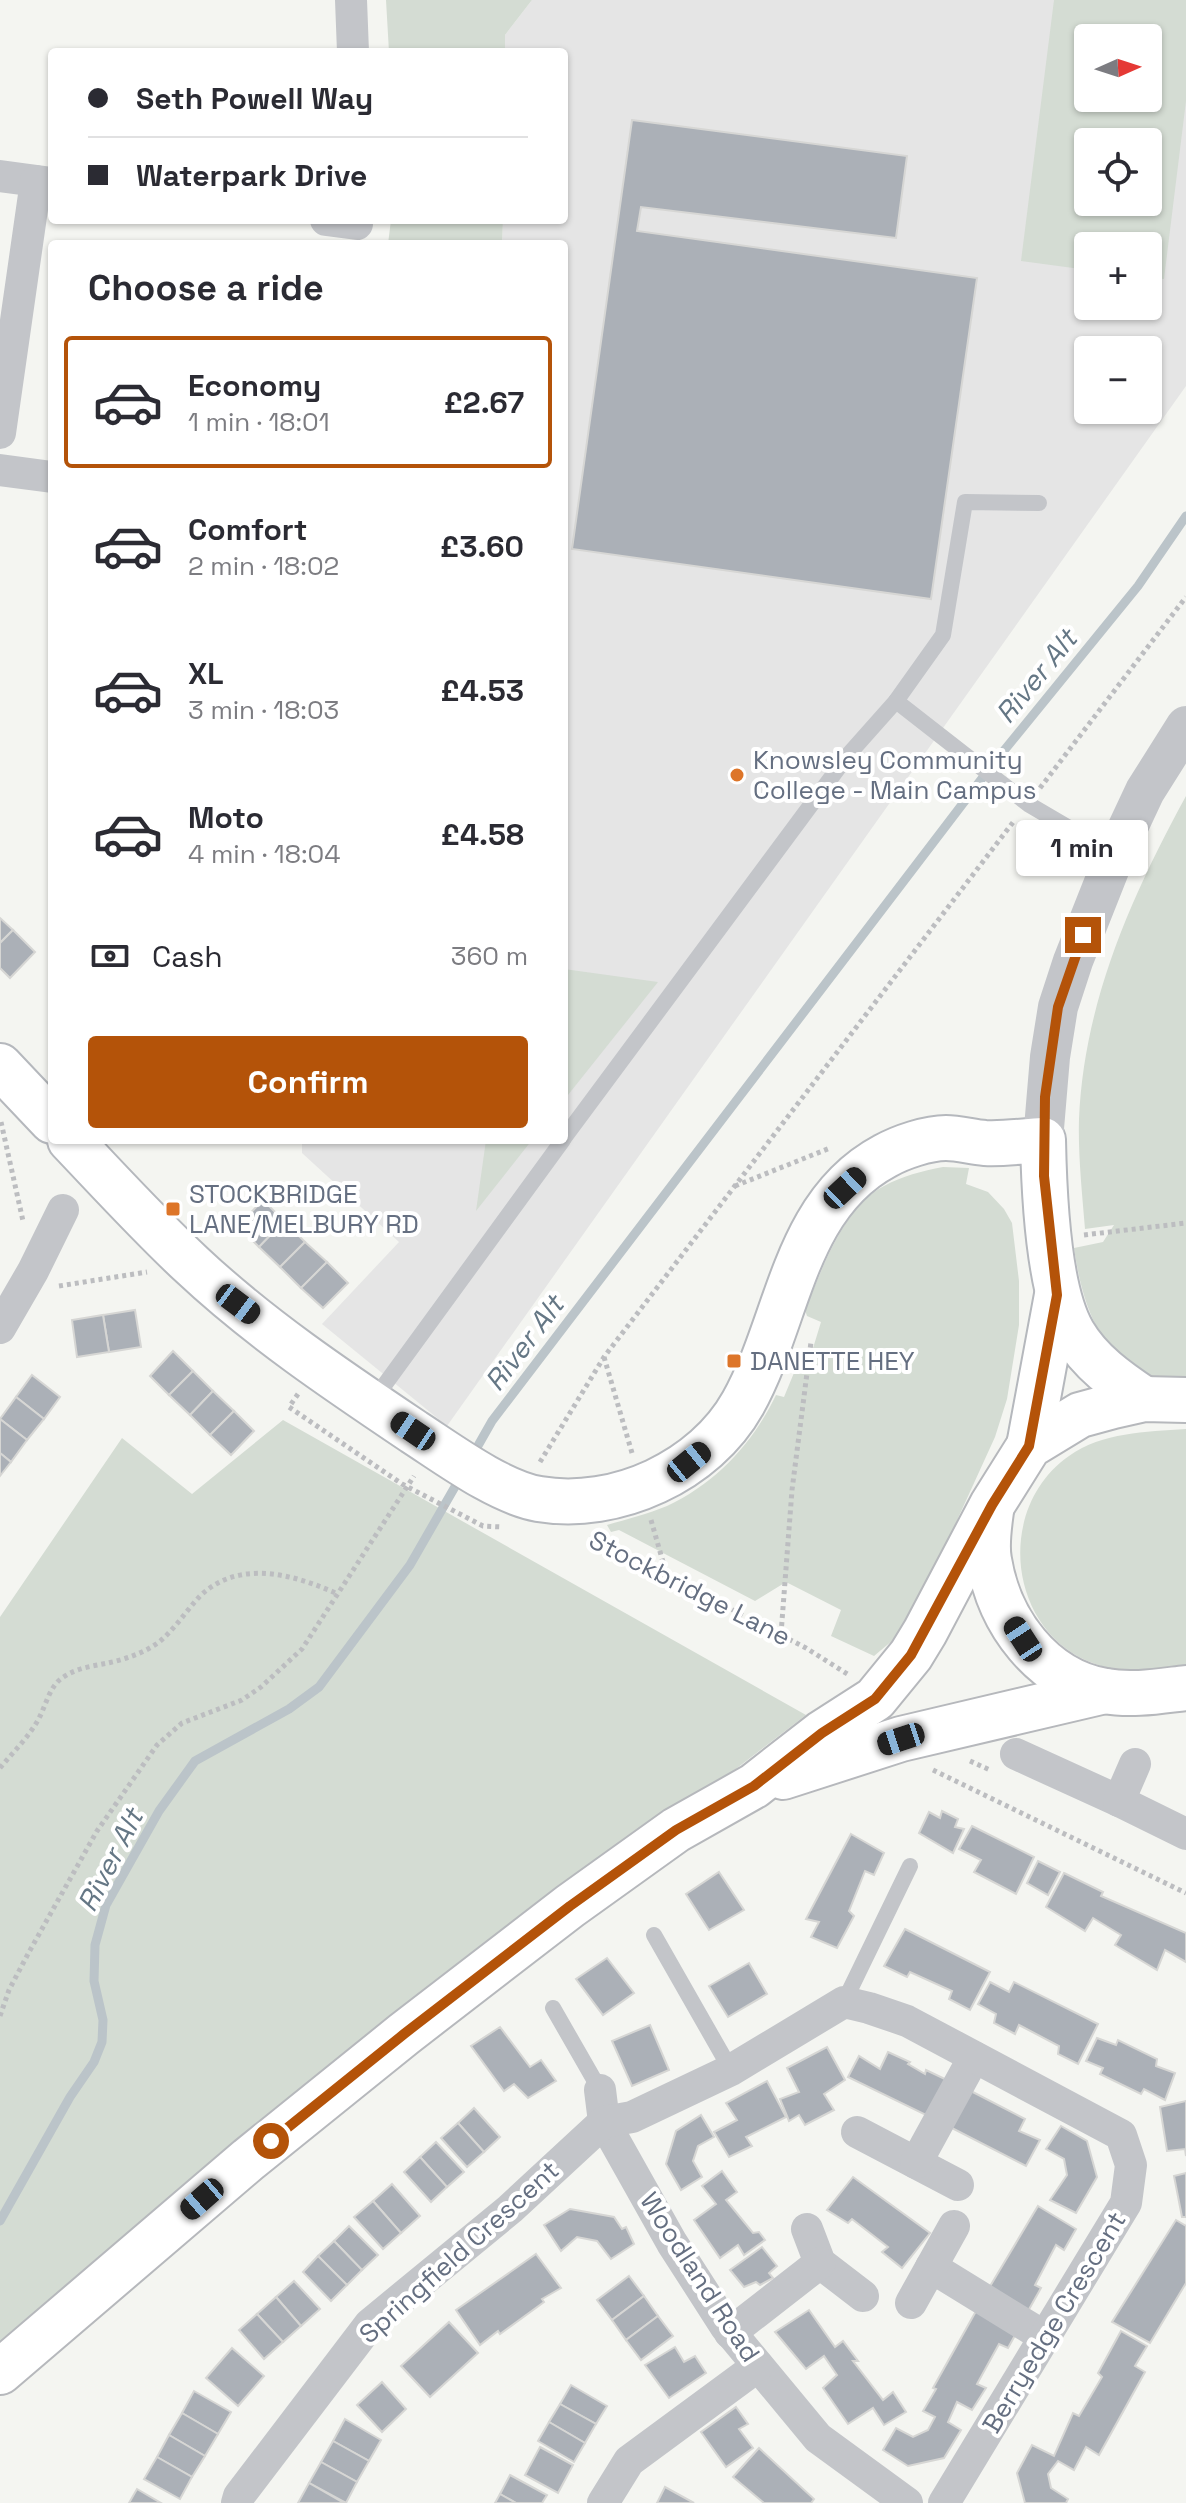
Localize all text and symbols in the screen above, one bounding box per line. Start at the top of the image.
north arrow [1074,24,1162,112]
map controls [1074,24,1162,424]
text: Seth Powell Way [136,79,373,118]
button: locate [1074,128,1162,216]
text: Waterpark Drive [136,156,367,195]
button: + [1074,232,1162,320]
text: Choose a ride [88,265,324,311]
button: − [1074,336,1162,424]
icon: car [92,366,164,438]
text: Economy [188,366,321,405]
text: £2.67 [444,383,524,422]
text: 1 min · 18:01 [188,405,330,439]
icon: car [92,510,164,582]
text: Comfort [188,510,307,549]
text: £3.60 [440,527,524,566]
text: 2 min · 18:02 [188,549,339,583]
water label: River Alt [987,619,1087,730]
icon: car [92,654,164,726]
text: XL [188,654,224,693]
text: £4.53 [441,671,524,710]
text: 3 min · 18:03 [188,693,339,727]
place label: Knowsley Community College - Main Campus [753,743,1036,807]
marker: Knowsley Community College - Main Campus [728,766,746,784]
icon: car [92,798,164,870]
text: Moto [188,798,264,837]
text: £4.58 [441,815,524,854]
callout: 1 min [1017,819,1149,875]
text: 1 min [1050,831,1114,865]
text: 4 min · 18:04 [188,837,340,871]
route end [1065,917,1101,953]
icon: cash [88,934,132,978]
text: Cash [152,937,223,976]
text: 360 m [451,939,528,973]
button: Confirm [88,1036,528,1128]
car [819,1163,871,1213]
place label: STOCKBRIDGE LANE/MELBURY RD [189,1177,419,1241]
marker: STOCKBRIDGE LANE/MELBURY RD [164,1200,182,1218]
car [212,1280,264,1328]
water label: River Alt [476,1286,573,1398]
place label: DANETTE HEY [750,1344,915,1378]
marker: DANETTE HEY [725,1352,743,1370]
car [386,1408,440,1454]
car [663,1438,715,1486]
street label: Stockbridge Lane [583,1522,797,1654]
car [1000,1612,1046,1666]
car [874,1720,928,1758]
water label: River Alt [69,1800,153,1917]
route start [253,2123,289,2159]
street label: Springfield Crescent [352,2153,566,2351]
car [176,2174,228,2224]
street label: Woodland Road [632,2186,768,2368]
street label: Berryedge Crescent [974,2205,1134,2439]

